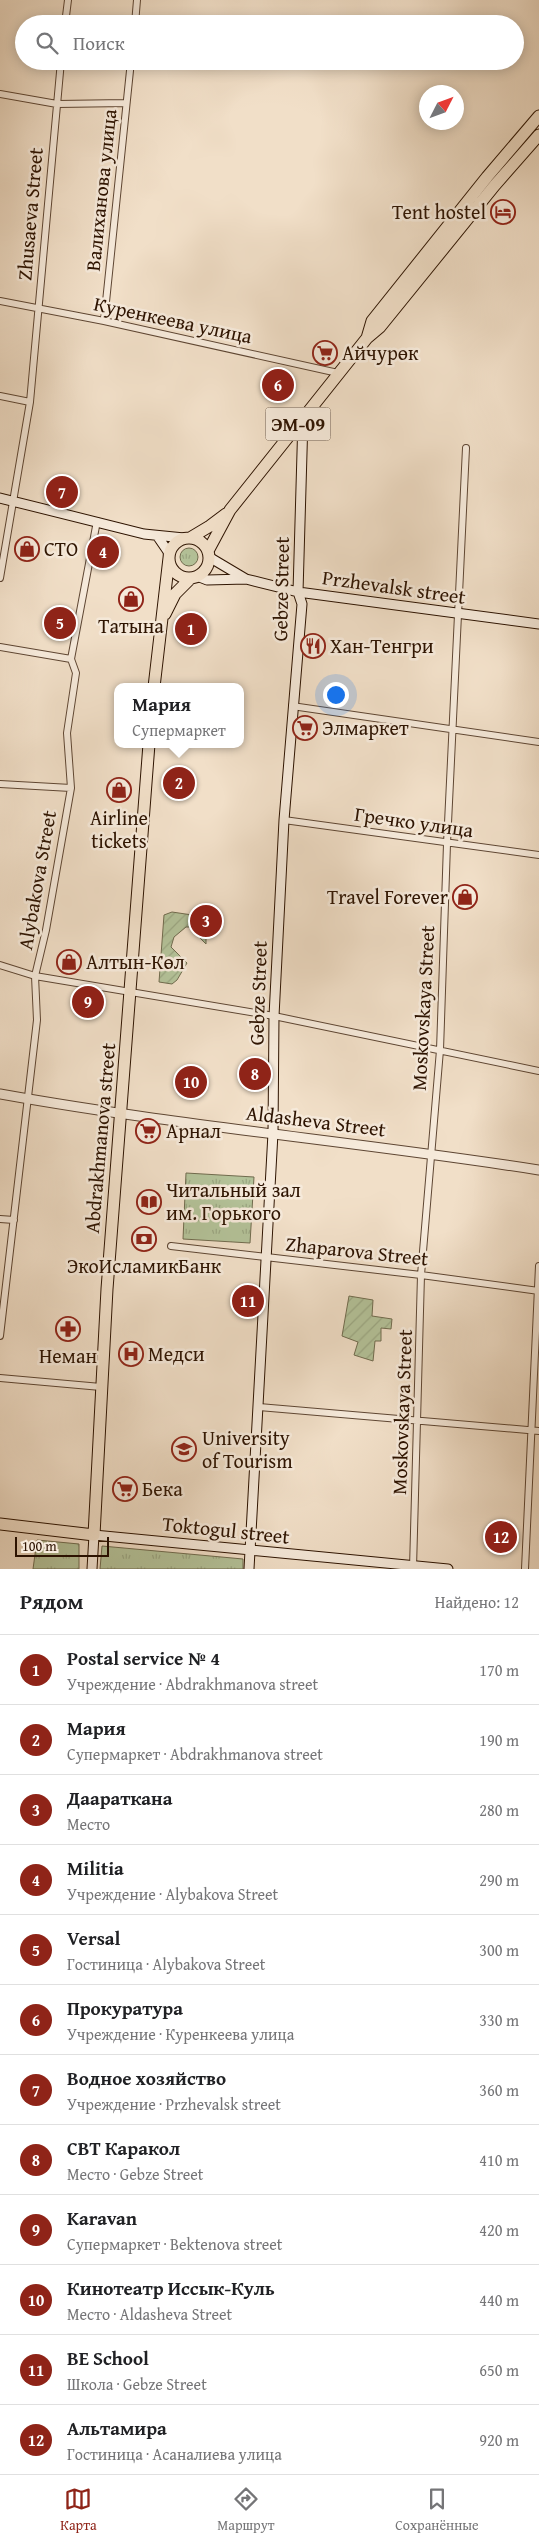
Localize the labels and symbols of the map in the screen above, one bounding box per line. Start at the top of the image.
north arrow [419,85,464,130]
street label: Валиханова улица [78,107,123,272]
street label: Zhusaeva Street [9,146,50,282]
place label: Tent hostel [392,197,486,226]
hotel icon: Tent hostel [490,199,516,225]
street label: Куренкеева улица [91,289,255,351]
place label: Айчурөк [342,338,419,367]
supermarket icon: Айчурөк [312,340,338,366]
pin: 6 [262,366,294,404]
road number: ЭМ-09 [266,408,330,440]
pin: 7 [46,473,78,511]
pin: 4 [87,533,119,571]
place label: СТО [44,534,78,563]
shop icon: СТО [14,536,40,562]
street label: Gebze Street [265,536,296,642]
street label: Przhevalsk street [321,562,468,611]
shop icon: Татына [118,586,144,612]
pin: 5 [44,604,76,642]
pin: 1 [175,610,207,648]
place label: Татына [98,611,164,640]
place label: Хан-Тенгри [330,631,434,660]
restaurant icon: Хан-Тенгри [300,633,326,659]
your location [323,682,349,708]
place label: Элмаркет [322,713,409,742]
supermarket icon: Элмаркет [292,715,318,741]
pin: 2 [163,764,195,802]
shop icon: Airline tickets [106,777,132,803]
street label: Гречко улица [353,799,476,844]
place label: Airline tickets [90,803,148,855]
street label: Alybakova Street [10,808,63,952]
place label: Travel Forever [327,882,448,911]
shop icon: Travel Forever [452,884,478,910]
pin: 3 [190,902,222,940]
street label: Moskovskaya Street [404,924,441,1091]
street label: Gebze Street [241,940,274,1046]
place label: Алтын-Көл [86,947,185,976]
shop icon: Алтын-Көл [56,949,82,975]
pin: 9 [72,983,104,1021]
street label: Abdrakhmanova street [77,1042,122,1234]
pin: 8 [239,1055,271,1093]
pin: 10 [175,1063,207,1101]
street label: Aldasheva Street [245,1098,388,1143]
place label: Арнал [166,1116,221,1145]
supermarket icon: Арнал [135,1118,161,1144]
place label: Читальный зал им. Горького [166,1175,301,1227]
library icon: Читальный зал им. Горького [136,1189,162,1215]
bank icon: ЭкоИсламикБанк [131,1226,157,1252]
street label: Zhaparova Street [284,1229,430,1272]
place label: ЭкоИсламикБанк [67,1251,222,1280]
pin: 11 [232,1282,264,1320]
pharmacy icon: Неман [55,1316,81,1342]
street label: Moskovskaya Street [384,1329,419,1495]
place label: Медси [148,1339,205,1368]
place label: Неман [39,1341,97,1370]
hospital icon: Медси [118,1341,144,1367]
place label: University of Tourism [202,1423,293,1475]
school or university icon: University of Tourism [171,1436,197,1462]
place label: Бека [142,1474,183,1503]
supermarket icon: Бека [112,1476,138,1502]
street label: Toktogul street [161,1508,291,1551]
pin: 12 [485,1518,517,1556]
scale bar [15,1534,109,1557]

